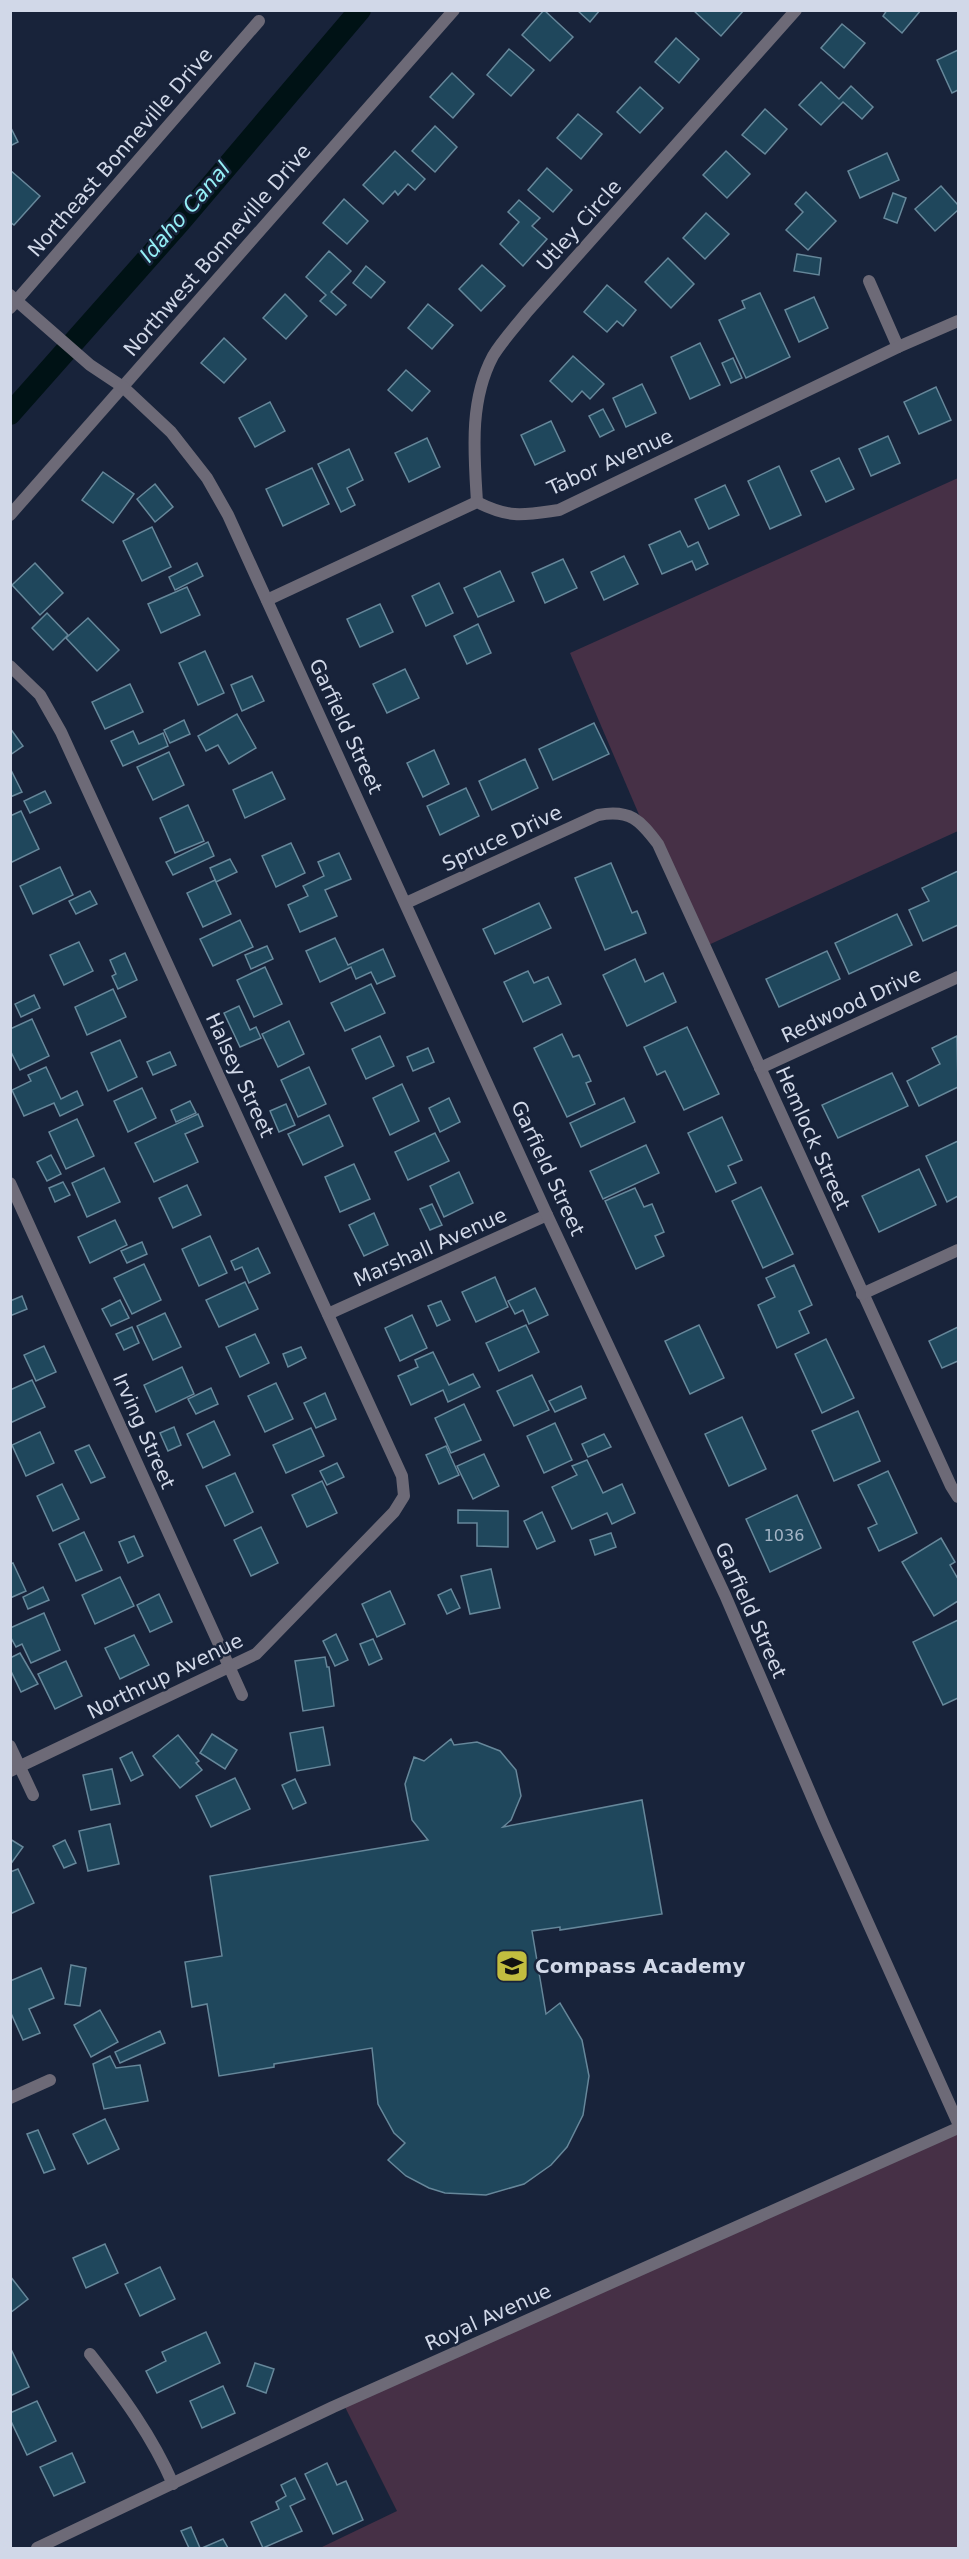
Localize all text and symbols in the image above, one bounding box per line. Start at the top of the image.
street label: Northeast Bonneville Drive [23,43,217,261]
street label: Northwest Bonneville Drive [118,139,316,361]
water label: Idaho Canal [135,157,235,267]
street label: Utley Circle [532,174,626,276]
street label: Tabor Avenue [543,424,677,501]
street label: Garfield Street [304,655,388,797]
street label: Spruce Drive [438,800,566,876]
street label: Redwood Drive [777,962,925,1048]
street label: Halsey Street [201,1009,279,1141]
street label: Hemlock Street [771,1063,855,1214]
street label: Garfield Street [506,1097,590,1239]
street label: Marshall Avenue [350,1203,510,1291]
street label: Irving Street [108,1369,180,1493]
house number: 1036 [764,1526,804,1545]
street label: Garfield Street [710,1538,792,1682]
street label: Northrup Avenue [83,1628,247,1724]
school or university icon: Compass Academy [494,1948,530,1984]
place label: Compass Academy [535,1954,745,1978]
street label: Royal Avenue [421,2278,555,2356]

